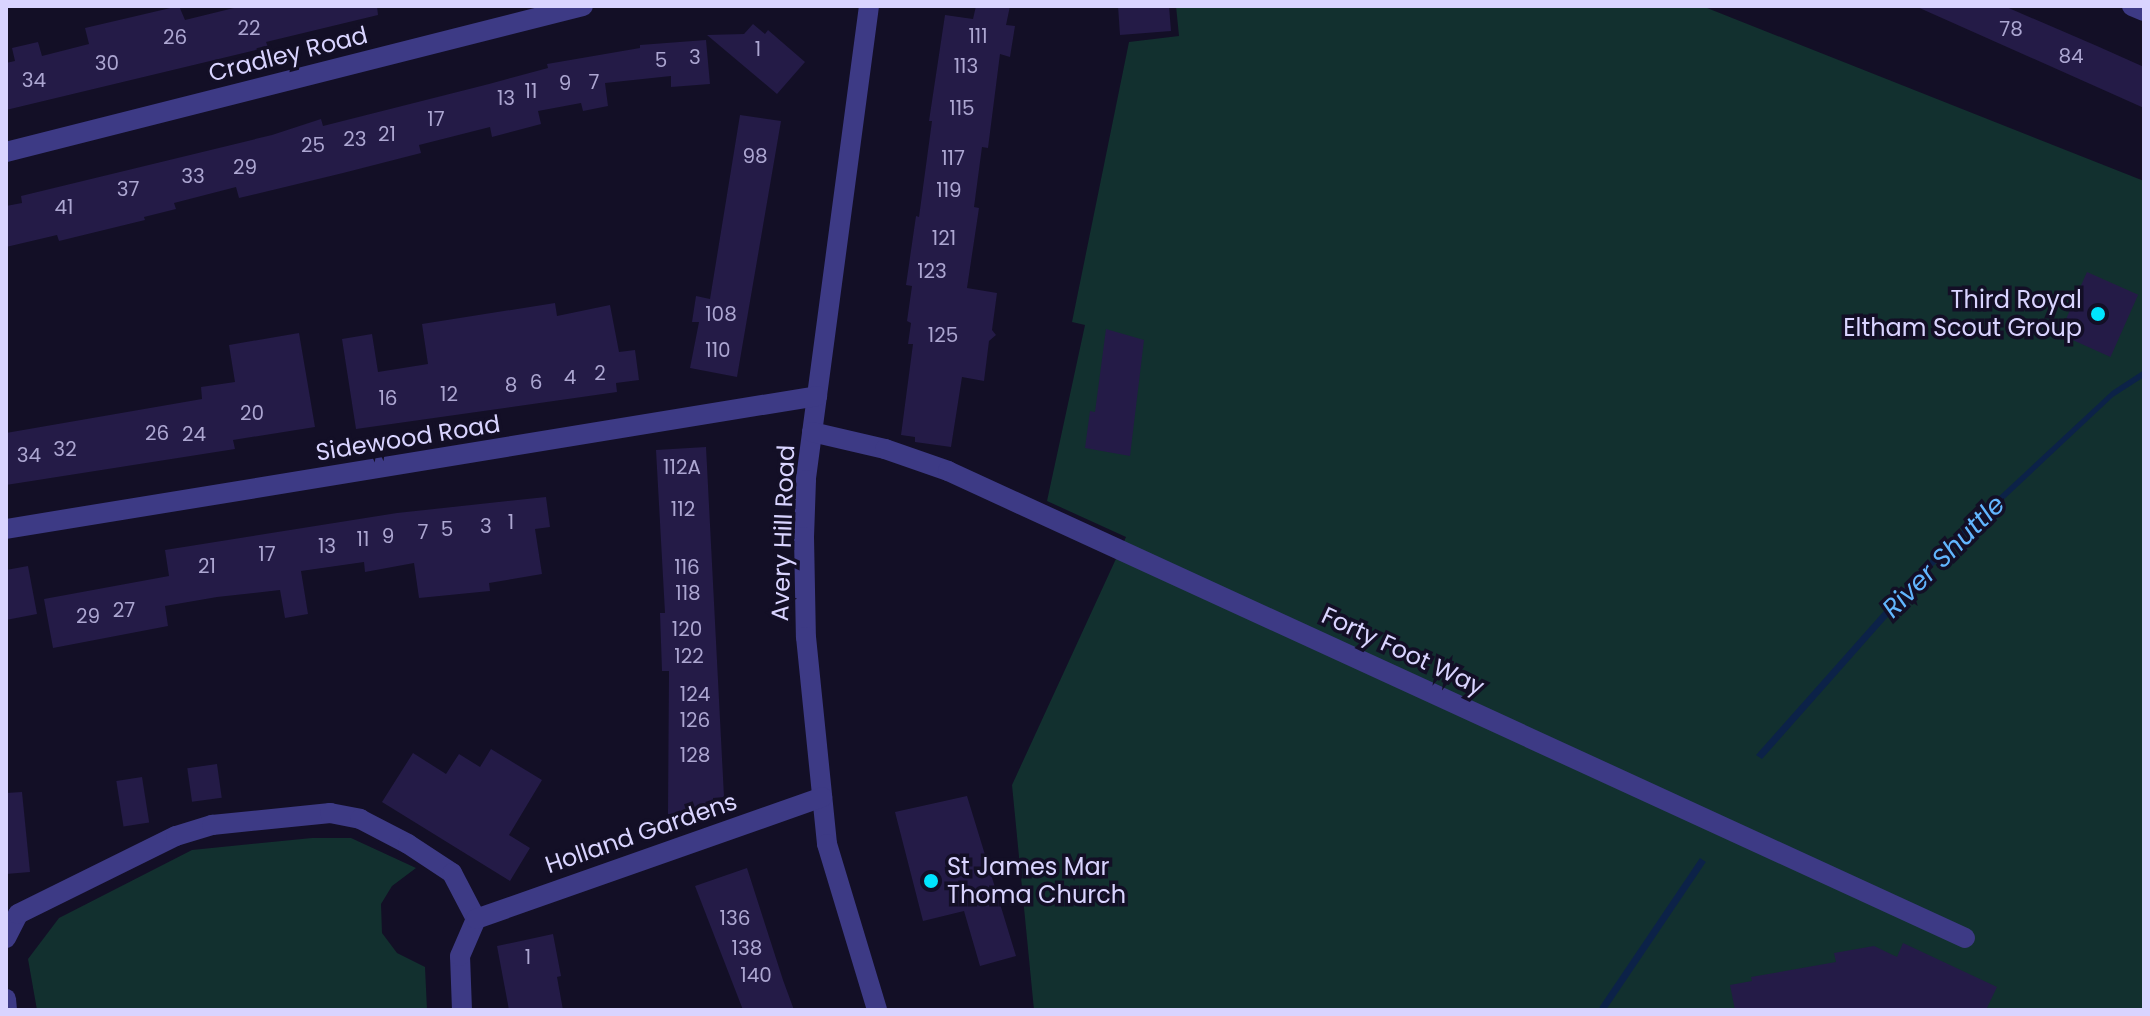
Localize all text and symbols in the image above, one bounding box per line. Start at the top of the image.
house number: 22 [238,16,260,40]
house number: 78 [1999,17,2023,41]
street label: Cradley Road [205,20,371,88]
house number: 111 [968,24,988,48]
house number: 26 [163,25,187,49]
house number: 1 [755,37,761,61]
house number: 84 [2058,44,2084,68]
house number: 3 [689,45,701,69]
house number: 5 [655,48,667,72]
house number: 30 [95,51,119,75]
house number: 113 [954,54,978,78]
house number: 34 [22,68,46,92]
house number: 7 [589,70,599,94]
house number: 9 [559,71,571,95]
house number: 11 [525,79,537,103]
house number: 13 [497,86,515,110]
house number: 115 [949,96,975,120]
house number: 17 [427,107,445,131]
house number: 21 [378,122,396,146]
house number: 23 [343,127,367,151]
house number: 25 [301,133,325,157]
house number: 98 [742,144,768,168]
house number: 117 [941,146,965,170]
house number: 29 [233,155,257,179]
house number: 33 [181,164,205,188]
house number: 37 [117,177,139,201]
house number: 119 [936,178,962,202]
house number: 41 [55,195,73,219]
house number: 121 [932,226,956,250]
house number: 123 [917,259,947,283]
place label: Third Royal Eltham Scout Group [1843,286,2082,342]
house number: 108 [705,302,737,326]
marker: Third Royal Eltham Scout Group [2089,305,2107,323]
house number: 125 [928,323,958,347]
house number: 110 [705,338,731,362]
house number: 2 [594,361,606,385]
house number: 4 [564,365,576,389]
house number: 6 [530,370,542,394]
house number: 8 [505,373,517,397]
house number: 12 [440,382,458,406]
house number: 16 [378,386,398,410]
house number: 20 [240,401,264,425]
street label: Sidewood Road [314,409,502,467]
house number: 26 [145,421,169,445]
house number: 24 [182,422,206,446]
house number: 32 [53,437,77,461]
house number: 34 [17,443,41,467]
street label: Avery Hill Road [766,444,800,622]
house number: 112A [663,455,701,479]
water label: River Shuttle [1876,489,2012,625]
house number: 112 [671,497,695,521]
house number: 1 [508,510,514,534]
house number: 3 [480,514,492,538]
house number: 5 [441,517,453,541]
house number: 7 [418,520,428,544]
house number: 9 [382,524,394,548]
house number: 11 [357,527,369,551]
house number: 13 [318,534,336,558]
house number: 17 [258,542,276,566]
house number: 21 [198,554,216,578]
house number: 116 [674,555,700,579]
house number: 118 [675,581,701,605]
house number: 27 [113,598,135,622]
street label: Forty Foot Way [1317,601,1489,701]
house number: 29 [76,604,100,628]
house number: 120 [672,617,702,641]
house number: 122 [674,644,704,668]
house number: 124 [680,682,710,706]
house number: 126 [680,708,710,732]
house number: 128 [680,743,710,767]
street label: Holland Gardens [541,787,741,879]
place label: St James Mar Thoma Church [947,853,1126,909]
marker: St James Mar Thoma Church [922,872,940,890]
house number: 136 [720,906,750,930]
house number: 138 [732,936,762,960]
house number: 1 [525,945,531,969]
house number: 140 [740,963,772,987]

